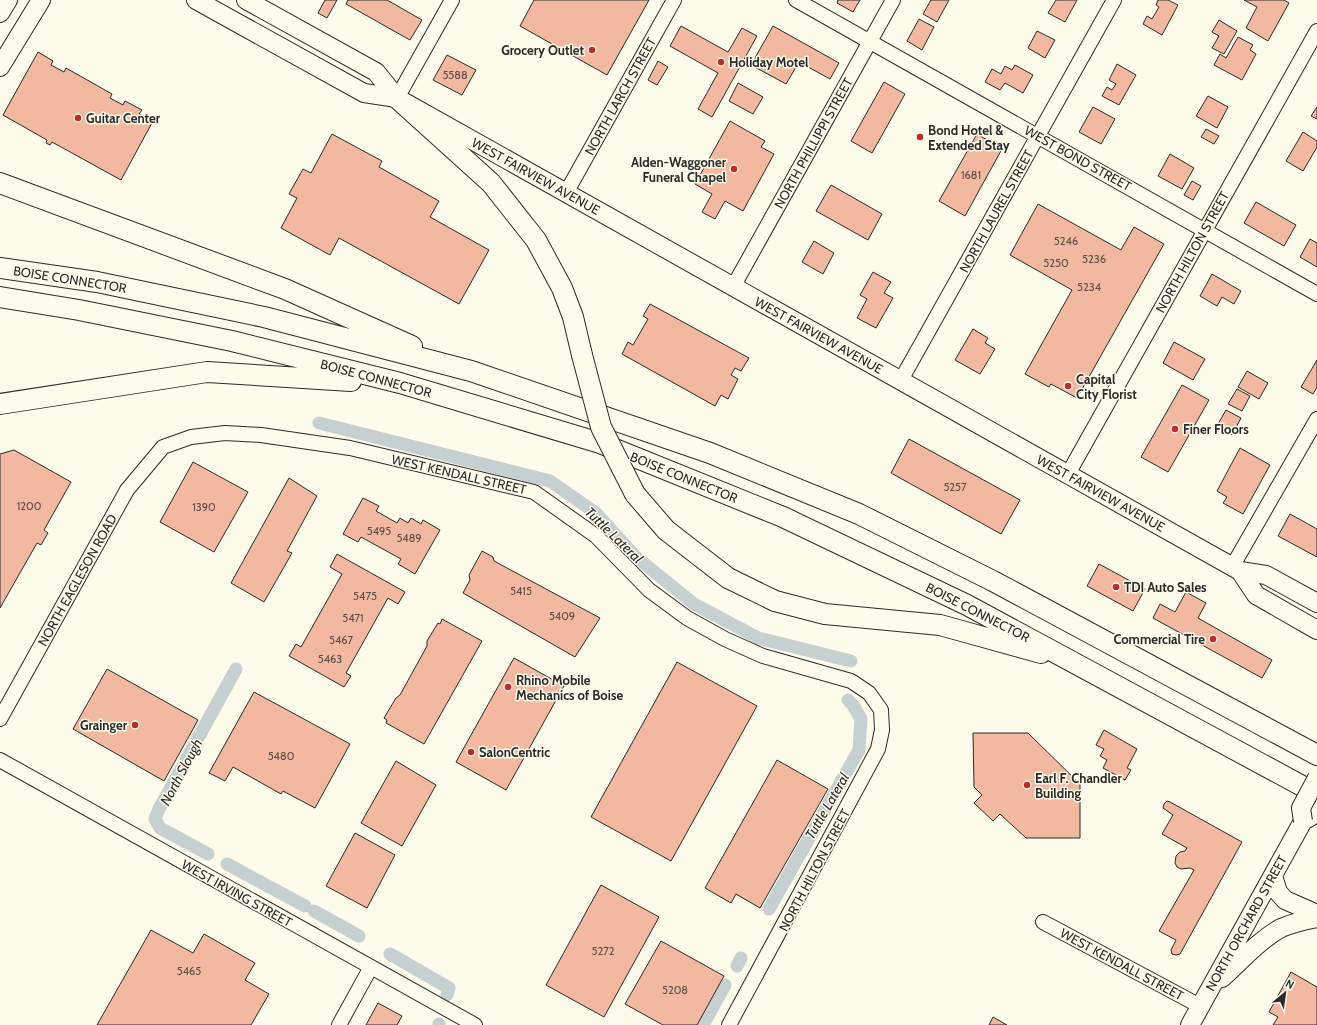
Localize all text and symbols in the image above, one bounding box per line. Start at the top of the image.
street label: NORTH LARCH STREET [581,34,659,158]
place label: Grocery Outlet [501,42,585,58]
marker: Grocery Outlet [587,45,597,55]
place label: Holiday Motel [729,54,809,70]
marker: Holiday Motel [716,57,726,67]
house number: 5588 [442,68,468,82]
street label: NORTH PHILLIPPI STREET [770,75,856,211]
place label: Guitar Center [86,110,161,126]
marker: Guitar Center [73,113,83,123]
place label: Bond Hotel & Extended Stay [928,122,1010,153]
street label: WEST BOND STREET [1022,122,1134,194]
marker: Bond Hotel & Extended Stay [915,132,925,142]
street label: WEST FAIRVIEW AVENUE [469,134,603,218]
street label: NORTH LAUREL STREET [956,147,1036,275]
place label: Alden-Waggoner Funeral Chapel [631,154,727,185]
marker: Alden-Waggoner Funeral Chapel [729,164,739,174]
house number: 1681 [961,168,981,182]
street label: NORTH HILTON STREET [1152,188,1232,316]
house number: 5246 [1054,234,1078,248]
house number: 5236 [1082,252,1106,266]
house number: 5250 [1043,256,1069,270]
street label: BOISE CONNECTOR [12,262,128,296]
house number: 5234 [1077,280,1102,294]
street label: WEST FAIRVIEW AVENUE [752,293,886,377]
street label: BOISE CONNECTOR [319,355,434,401]
place label: Capital City Florist [1076,371,1137,402]
marker: Capital City Florist [1063,381,1073,391]
place label: Finer Floors [1183,421,1249,437]
marker: Finer Floors [1170,424,1180,434]
street label: BOISE CONNECTOR [628,448,740,506]
street label: WEST KENDALL STREET [390,451,528,497]
street label: WEST FAIRVIEW AVENUE [1034,451,1168,535]
house number: 5257 [943,480,967,494]
house number: 1200 [17,499,42,513]
house number: 1390 [192,500,216,514]
water label: Tuttle Lateral [581,503,647,568]
street label: NORTH EAGLESON ROAD [34,511,120,649]
house number: 5495 [367,524,391,538]
house number: 5489 [396,531,422,545]
street label: BOISE CONNECTOR [923,579,1033,645]
place label: TDI Auto Sales [1124,579,1207,595]
marker: TDI Auto Sales [1111,582,1121,592]
house number: 5415 [510,584,532,598]
house number: 5475 [353,589,377,603]
house number: 5409 [549,609,575,623]
house number: 5471 [342,611,364,625]
place label: Commercial Tire [1113,631,1205,647]
house number: 5467 [329,633,353,647]
marker: Commercial Tire [1208,634,1218,644]
house number: 5463 [318,652,342,666]
place label: Rhino Mobile Mechanics of Boise [516,672,623,703]
marker: Rhino Mobile Mechanics of Boise [503,682,513,692]
place label: Grainger [80,717,128,733]
marker: Grainger [130,720,140,730]
water label: North Slough [156,736,206,808]
place label: SalonCentric [479,744,550,760]
marker: SalonCentric [466,747,476,757]
house number: 5480 [268,749,295,763]
water label: Tuttle Lateral [801,769,854,842]
place label: Earl F. Chandler Building [1035,770,1122,801]
marker: Earl F. Chandler Building [1022,780,1032,790]
street label: NORTH HILTON STREET [775,806,853,934]
street label: NORTH ORCHARD STREET [1202,852,1290,994]
street label: WEST IRVING STREET [179,856,295,930]
street label: WEST KENDALL STREET [1057,925,1187,1003]
house number: 5272 [591,944,615,958]
house number: 5465 [177,964,201,978]
north arrow [1265,973,1305,1013]
house number: 5208 [662,983,688,997]

